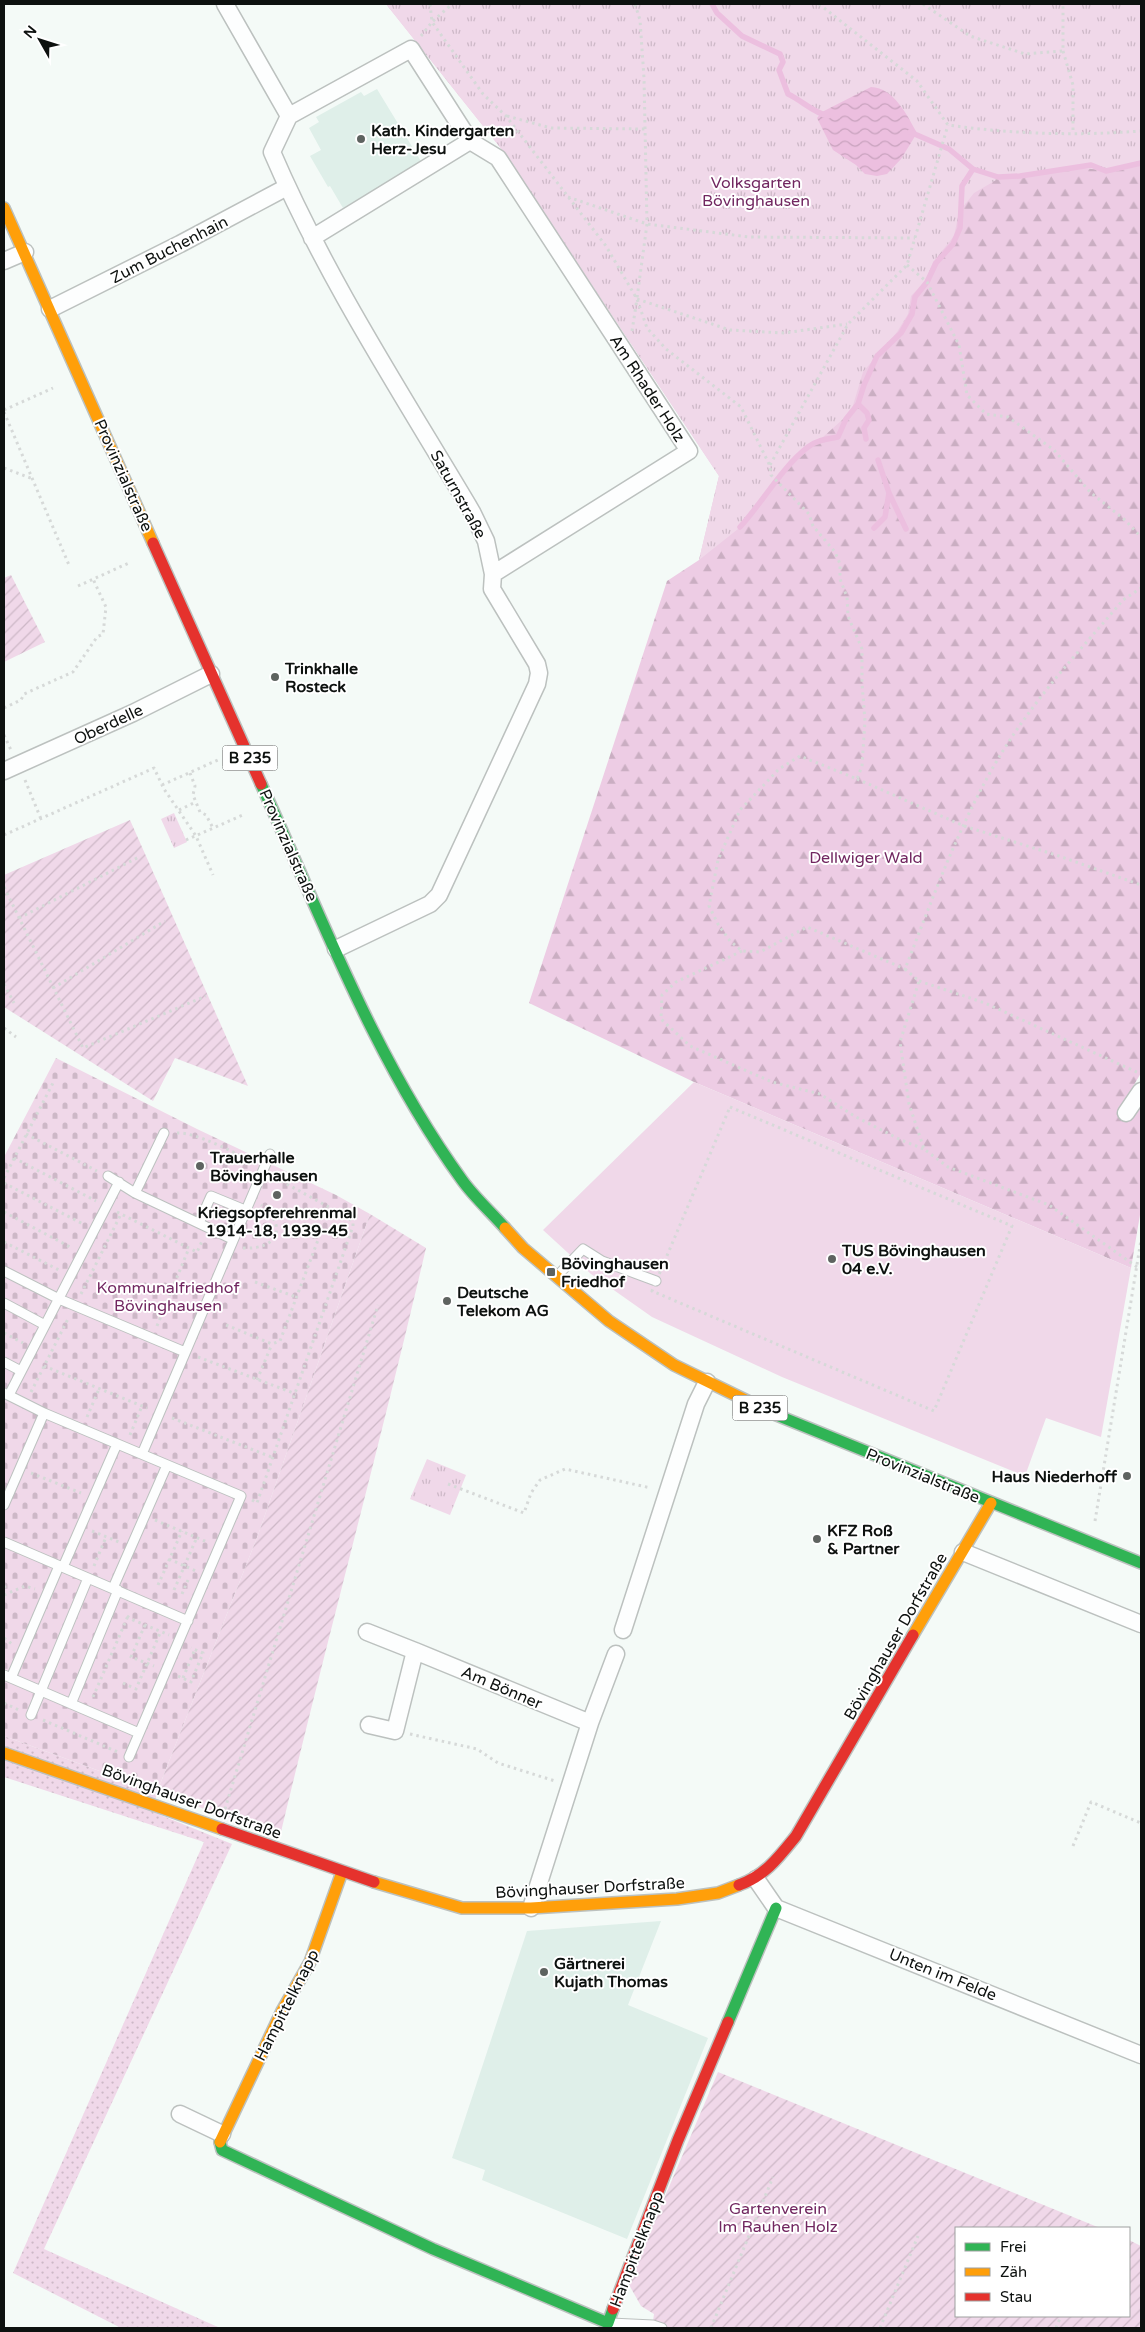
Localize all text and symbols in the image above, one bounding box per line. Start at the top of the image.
north arrow [15,15,65,65]
text: N [20,22,40,42]
place label: Kath. Kindergarten Herz-Jesu [371,121,514,159]
marker: Kath. Kindergarten Herz-Jesu [355,133,367,145]
park label: Volksgarten Bövinghausen [702,173,810,211]
street label: Zum Buchenhain [107,212,231,288]
street label: Am Rhader Holz [605,331,689,446]
street label: Provinzialstraße [89,416,157,535]
street label: Saturnstraße [426,447,491,542]
place label: Trinkhalle Rosteck [284,659,358,697]
marker: Trinkhalle Rosteck [269,671,281,683]
street label: Oberdelle [71,700,146,750]
road number: B 235 [222,746,278,770]
street label: Provinzialstraße [254,786,322,905]
park label: Dellwiger Wald [809,848,923,868]
place label: Trauerhalle Bövinghausen [209,1148,318,1186]
marker: Trauerhalle Bövinghausen [194,1160,206,1172]
marker: Kriegsopferehrenmal 1914-18, 1939-45 [271,1189,283,1201]
place label: Kriegsopferehrenmal 1914-18, 1939-45 [197,1203,357,1241]
place label: TUS Bövinghausen 04 e.V. [841,1241,986,1279]
marker: TUS Bövinghausen 04 e.V. [826,1253,838,1265]
place label: Bövinghausen Friedhof [561,1254,669,1292]
marker: Bövinghausen Friedhof [545,1266,557,1278]
park label: Kommunalfriedhof Bövinghausen [96,1278,240,1316]
place label: Deutsche Telekom AG [456,1283,549,1321]
marker: Deutsche Telekom AG [441,1295,453,1307]
road number: B 235 [732,1396,788,1420]
street label: Provinzialstraße [863,1444,982,1508]
place label: Haus Niederhoff [992,1467,1118,1487]
marker: Haus Niederhoff [1121,1470,1133,1482]
place label: KFZ Roß & Partner [827,1521,900,1559]
marker: KFZ Roß & Partner [811,1533,823,1545]
street label: Bövinghauser Dorfstraße [840,1549,952,1724]
street label: Am Bönner [458,1662,546,1714]
street label: Bövinghauser Dorfstraße [99,1760,284,1844]
street label: Bövinghauser Dorfstraße [495,1873,685,1903]
street label: Unten im Felde [886,1944,999,2006]
street label: Hampittelknapp [250,1946,324,2065]
place label: Gärtnerei Kujath Thomas [554,1954,668,1992]
marker: Gärtnerei Kujath Thomas [538,1966,550,1978]
street label: Hampittelknapp [606,2189,668,2310]
park label: Gartenverein Im Rauhen Holz [718,2199,838,2237]
legend [955,2227,1130,2317]
text: Frei [1000,2238,1026,2256]
text: Zäh [1000,2263,1027,2281]
text: Stau [1000,2288,1032,2306]

